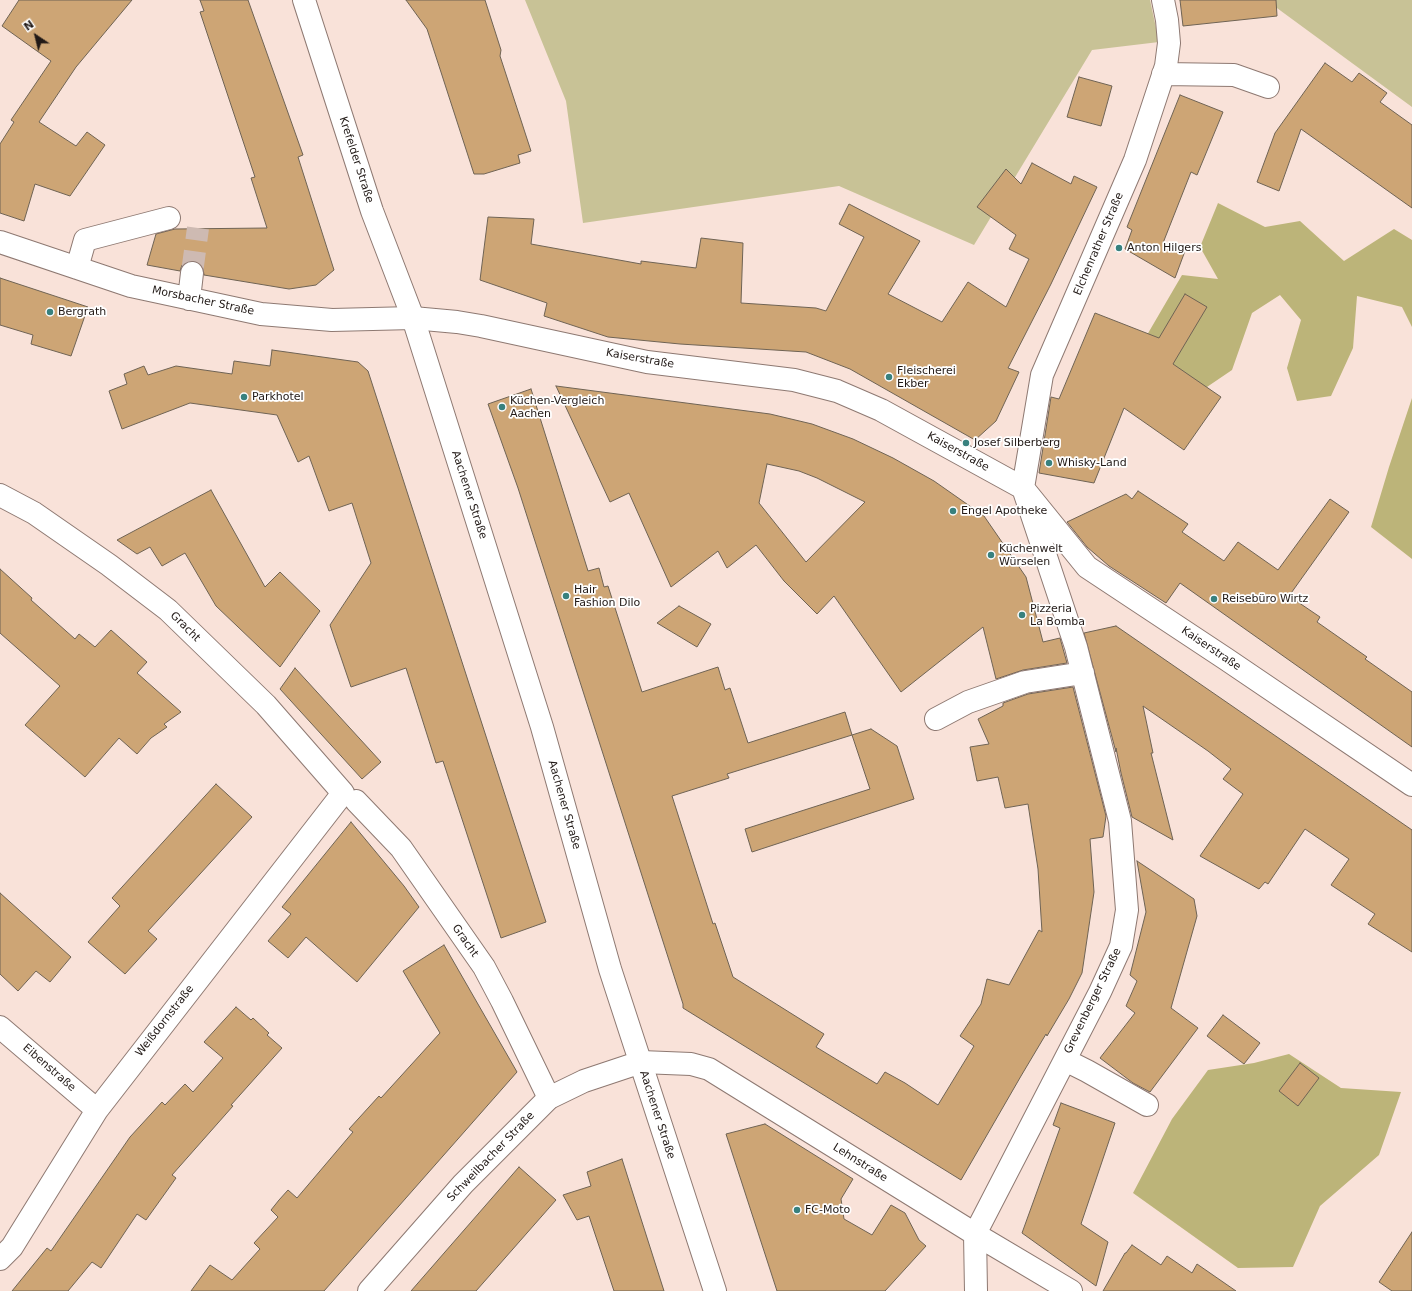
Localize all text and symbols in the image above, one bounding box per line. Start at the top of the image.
north arrow [16,16,56,56]
text: N [21,18,36,34]
street label: Krefelder Straße [336,115,376,205]
street label: Elchenrather Straße [1071,191,1127,297]
place label: Anton Hilgers [1127,241,1201,255]
marker: Anton Hilgers [1114,243,1124,253]
street label: Morsbacher Straße [151,284,255,318]
place label: Bergrath [58,305,106,319]
marker: Bergrath [45,307,55,317]
street label: Kaiserstraße [605,347,675,371]
place label: Fleischerei Ekber [897,364,956,390]
marker: Fleischerei Ekber [884,372,894,382]
place label: Parkhotel [252,390,304,404]
marker: Parkhotel [239,392,249,402]
place label: Küchen-Vergleich Aachen [510,394,604,420]
marker: Küchen-Vergleich Aachen [497,402,507,412]
street label: Kaiserstraße [925,430,991,474]
place label: Josef Silberberg [974,436,1060,450]
marker: Josef Silberberg [961,438,971,448]
street label: Aachener Straße [448,449,490,541]
place label: Whisky-Land [1057,456,1127,470]
marker: Whisky-Land [1044,458,1054,468]
place label: Engel Apotheke [961,504,1047,518]
marker: Engel Apotheke [948,506,958,516]
place label: Küchenwelt Würselen [999,542,1063,568]
marker: Küchenwelt Würselen [986,550,996,560]
place label: Hair Fashion Dilo [574,583,640,609]
marker: Hair Fashion Dilo [561,591,571,601]
place label: Reisebüro Wirtz [1222,592,1308,606]
marker: Reisebüro Wirtz [1209,594,1219,604]
place label: Pizzeria La Bomba [1030,602,1085,628]
street label: Gracht [167,609,203,645]
marker: Pizzeria La Bomba [1017,610,1027,620]
street label: Kaiserstraße [1179,624,1243,674]
street label: Aachener Straße [545,759,583,851]
street label: Gracht [449,922,481,960]
street label: Grevenberger Straße [1062,946,1124,1056]
street label: Weißdornstraße [133,983,197,1059]
street label: Eibenstraße [20,1041,78,1095]
street label: Aachener Straße [636,1069,678,1161]
street label: Schweilbacher Straße [445,1109,537,1205]
street label: Lehnstraße [830,1141,890,1185]
place label: FC-Moto [805,1203,850,1217]
marker: FC-Moto [792,1205,802,1215]

